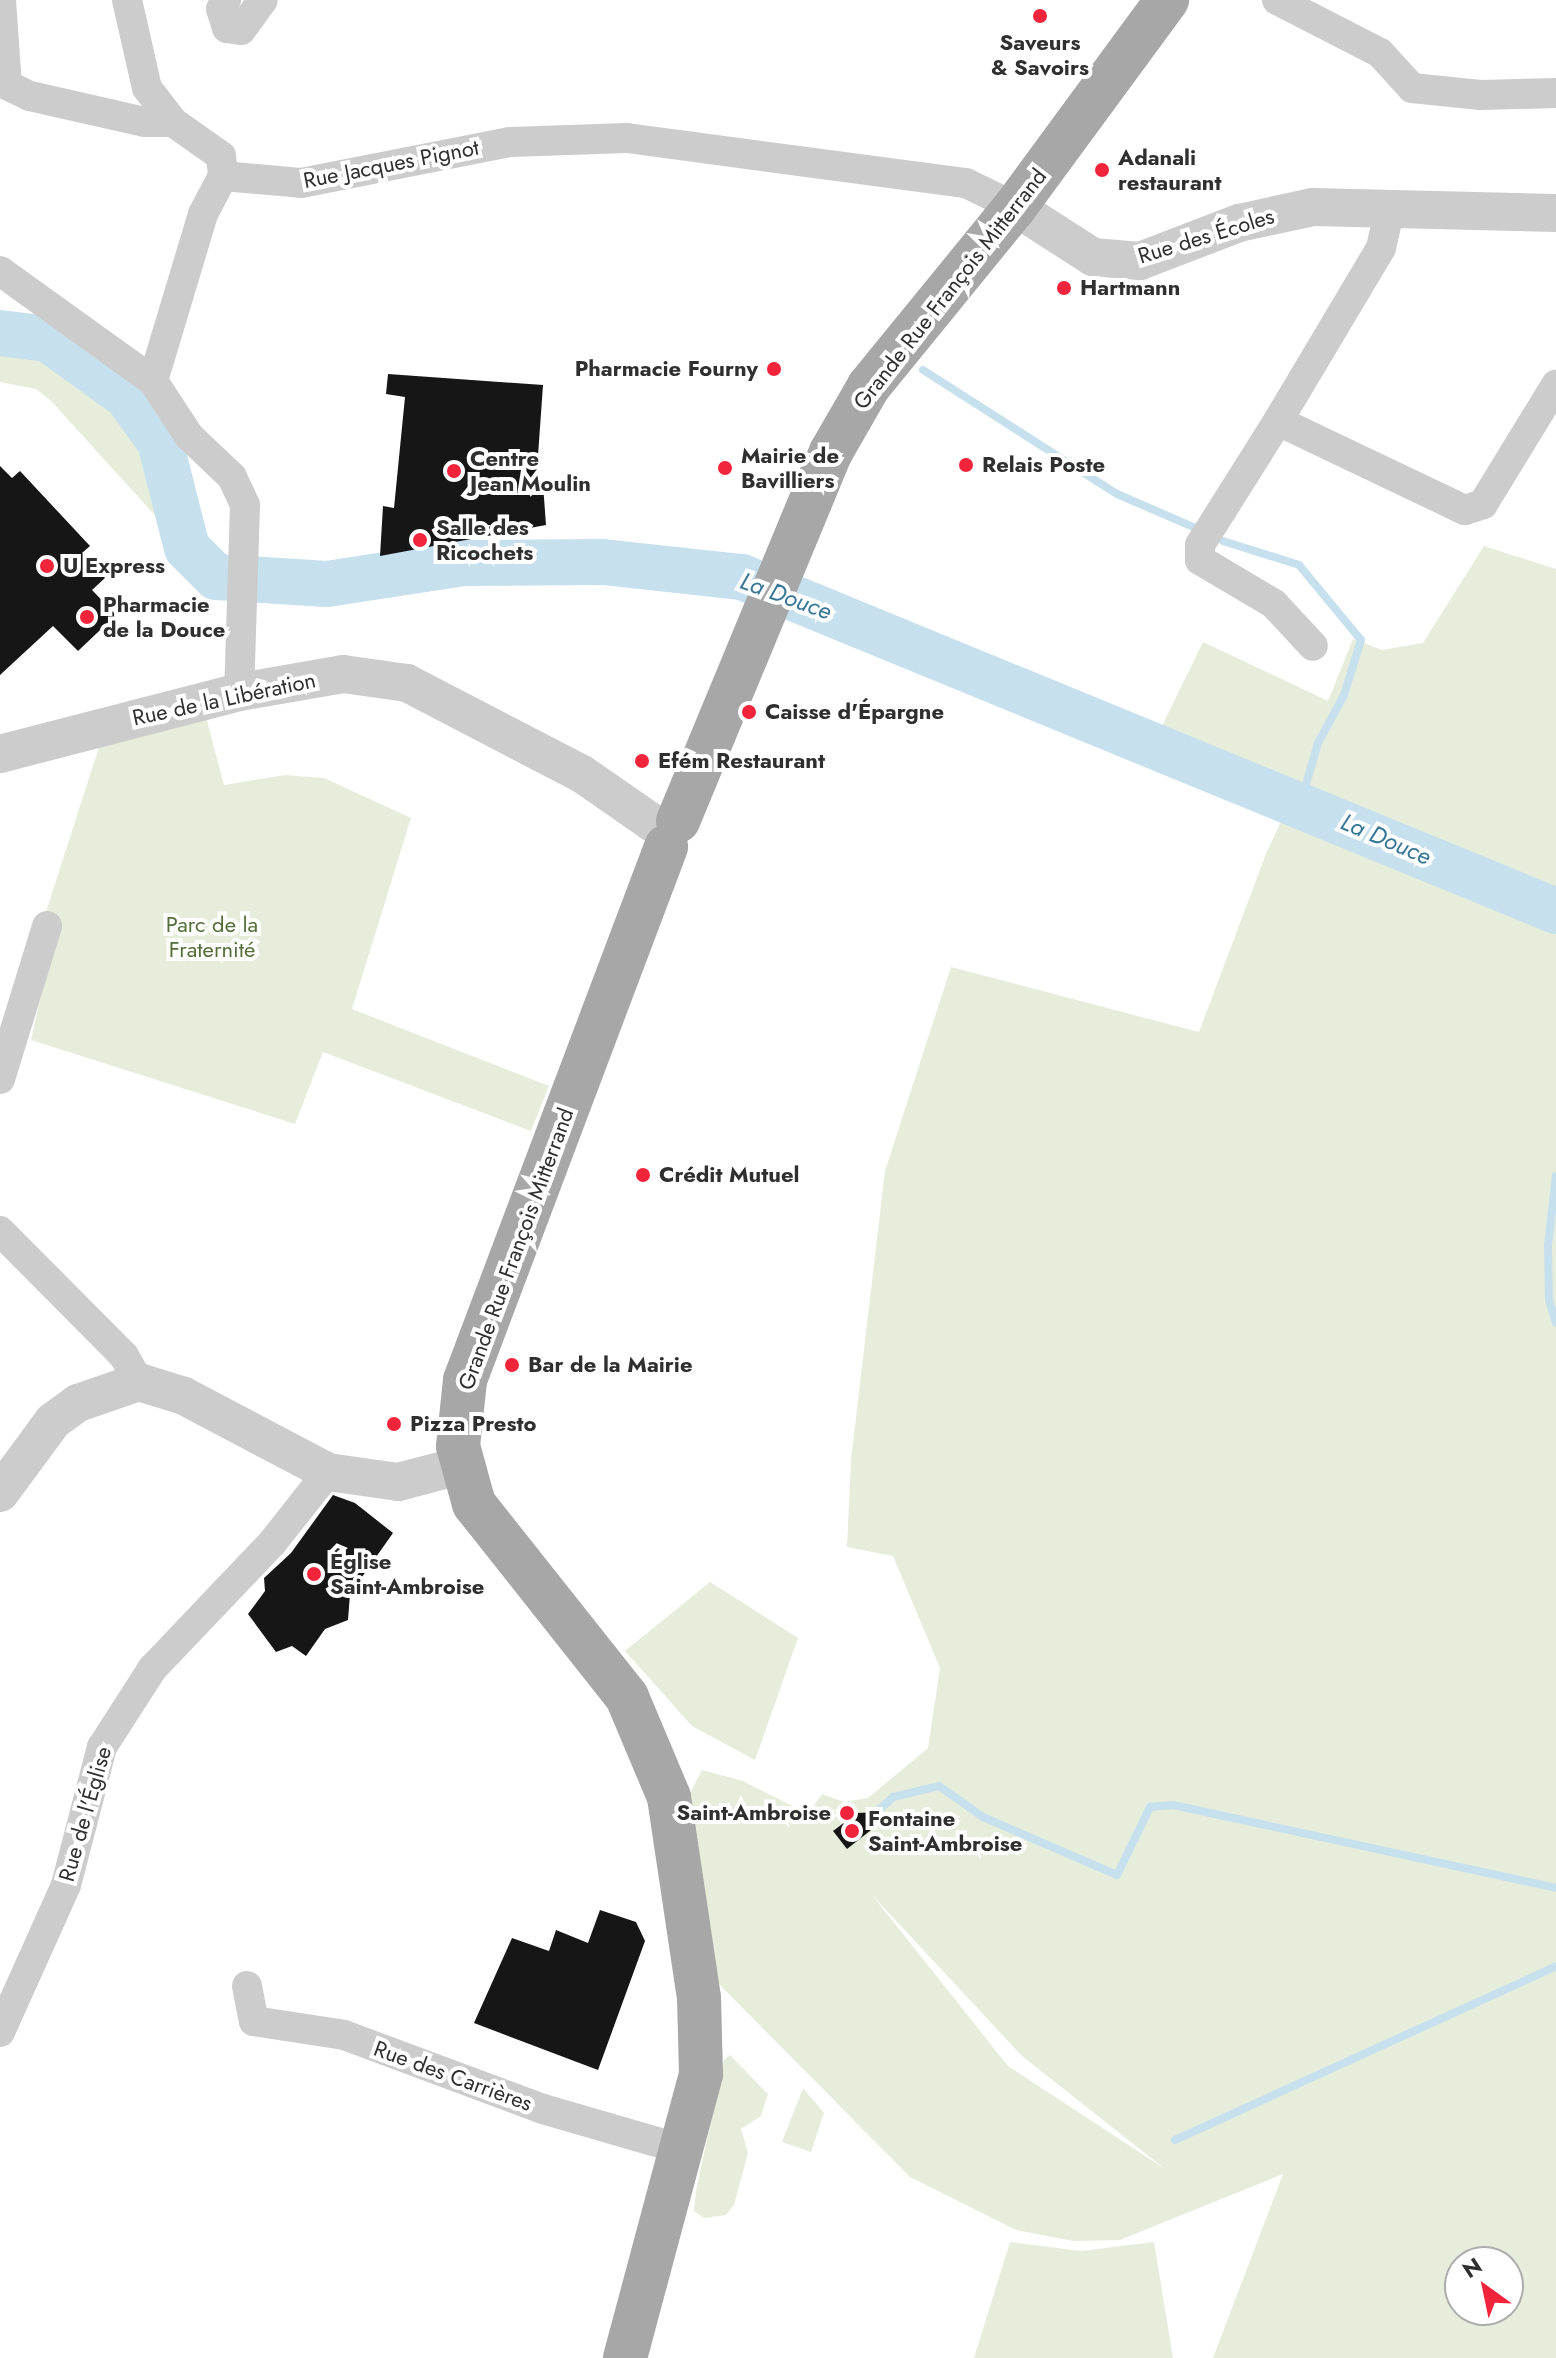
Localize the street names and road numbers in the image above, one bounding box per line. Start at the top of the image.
street label: Rue Jacques Pignot [301,134,481,194]
street label: Grande Rue François Mitterrand [848,163,1052,415]
street label: Rue des Écoles [1135,203,1277,269]
street label: Rue de la Libération [130,667,318,731]
street label: Grande Rue François Mitterrand [453,1104,579,1394]
street label: Rue de l'Église [53,1743,117,1885]
street label: Rue des Carrières [370,2035,536,2117]

